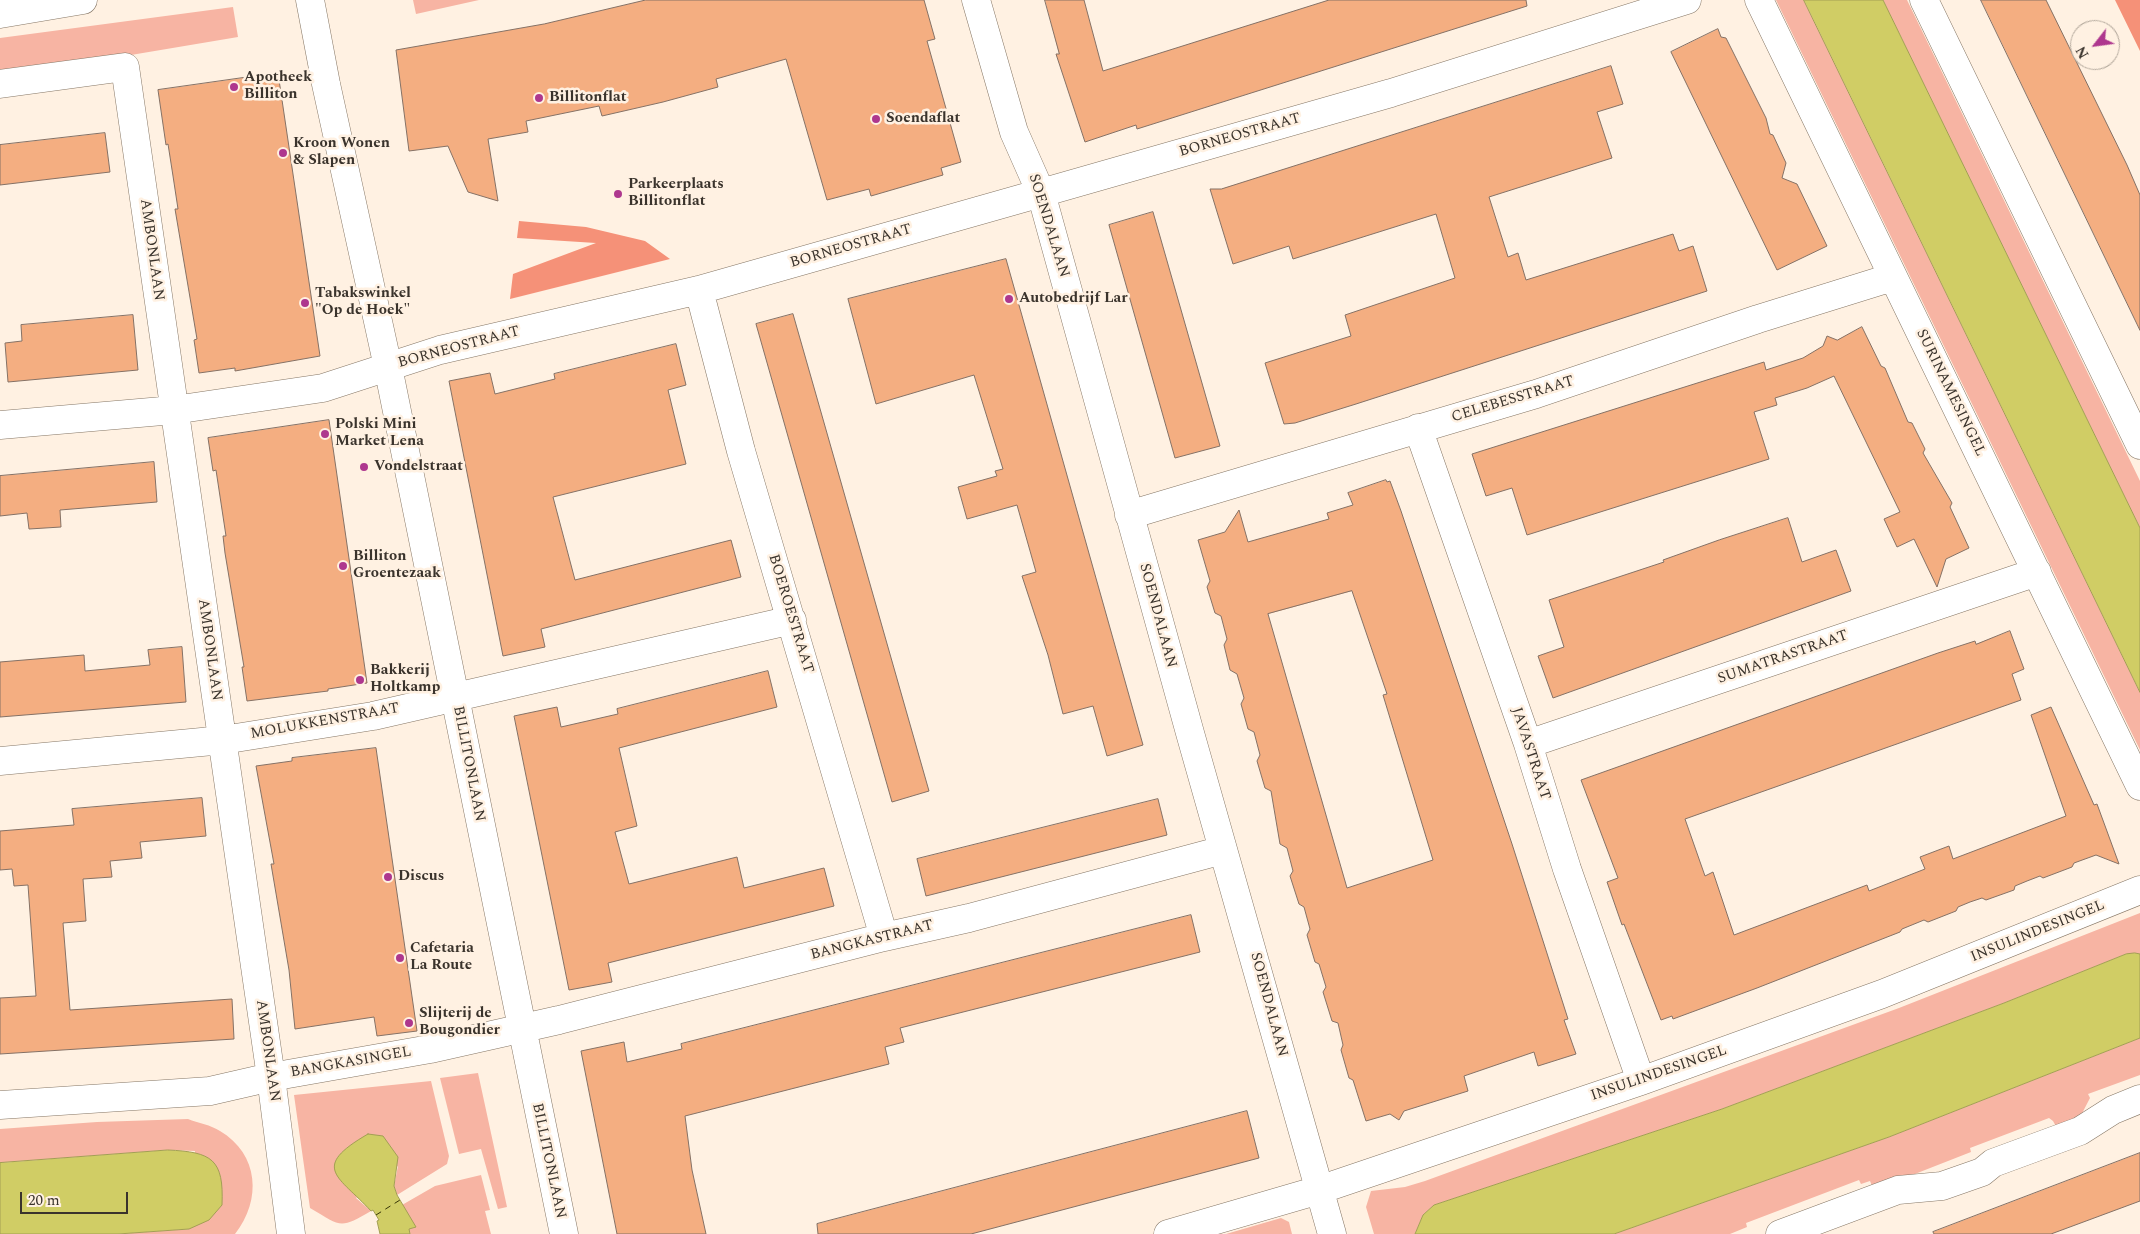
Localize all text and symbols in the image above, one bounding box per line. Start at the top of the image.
north arrow [2070,20,2120,70]
text: N [2070,42,2094,62]
place label: Apotheek Billiton [244,69,312,104]
marker: Apotheek Billiton [228,81,240,93]
place label: Billitonflat [549,89,626,107]
marker: Billitonflat [533,92,545,104]
place label: Soendaflat [886,110,960,128]
street label: BORNEOSTRAAT [1177,110,1303,162]
marker: Soendaflat [870,113,882,125]
place label: Kroon Wonen & Slapen [293,135,390,170]
marker: Kroon Wonen & Slapen [277,147,289,159]
street label: SOENDALAAN [1024,172,1072,280]
place label: Parkeerplaats Billitonflat [628,176,724,211]
marker: Parkeerplaats Billitonflat [612,188,624,200]
street label: AMBONLAAN [135,198,167,302]
street label: BORNEOSTRAAT [788,221,914,273]
place label: Tabakswinkel "Op de Hoek" [315,285,411,320]
place label: Autobedrijf Lar [1019,290,1128,308]
marker: Autobedrijf Lar [1003,293,1015,305]
marker: Tabakswinkel "Op de Hoek" [299,297,311,309]
street label: BORNEOSTRAAT [396,323,522,373]
street label: SURINAMESINGEL [1911,326,1989,460]
street label: CELEBESSTRAAT [1450,373,1576,427]
place label: Polski Mini Market Lena [335,416,424,451]
marker: Polski Mini Market Lena [319,428,331,440]
place label: Vondelstraat [374,458,463,476]
marker: Vondelstraat [358,461,370,473]
place label: Billiton Groentezaak [353,548,441,583]
street label: BOEROESTRAAT [763,552,817,676]
marker: Billiton Groentezaak [337,560,349,572]
street label: SOENDALAAN [1134,562,1180,670]
street label: AMBONLAAN [193,598,225,702]
street label: SUMATRASTRAAT [1716,627,1850,689]
place label: Bakkerij Holtkamp [370,662,440,697]
marker: Bakkerij Holtkamp [354,674,366,686]
street label: MOLUKKENSTRAAT [249,700,401,744]
street label: BILLITONLAAN [448,705,488,823]
street label: JAVASTRAAT [1507,705,1553,803]
place label: Discus [398,868,444,886]
marker: Discus [382,871,394,883]
street label: INSULINDESINGEL [1968,897,2108,967]
street label: BANGKASTRAAT [809,917,935,965]
place label: Cafetaria La Route [410,940,474,975]
street label: SOENDALAAN [1245,951,1291,1059]
marker: Cafetaria La Route [394,952,406,964]
street label: AMBONLAAN [251,999,283,1103]
place label: Slijterij de Bougondier [419,1005,500,1040]
marker: Slijterij de Bougondier [403,1017,415,1029]
street label: INSULINDESINGEL [1588,1042,1730,1106]
street label: BANGKASINGEL [289,1044,413,1082]
street label: BILLITONLAAN [527,1102,569,1220]
scale bar [22,1182,130,1214]
text: 20 m [28,1189,60,1212]

